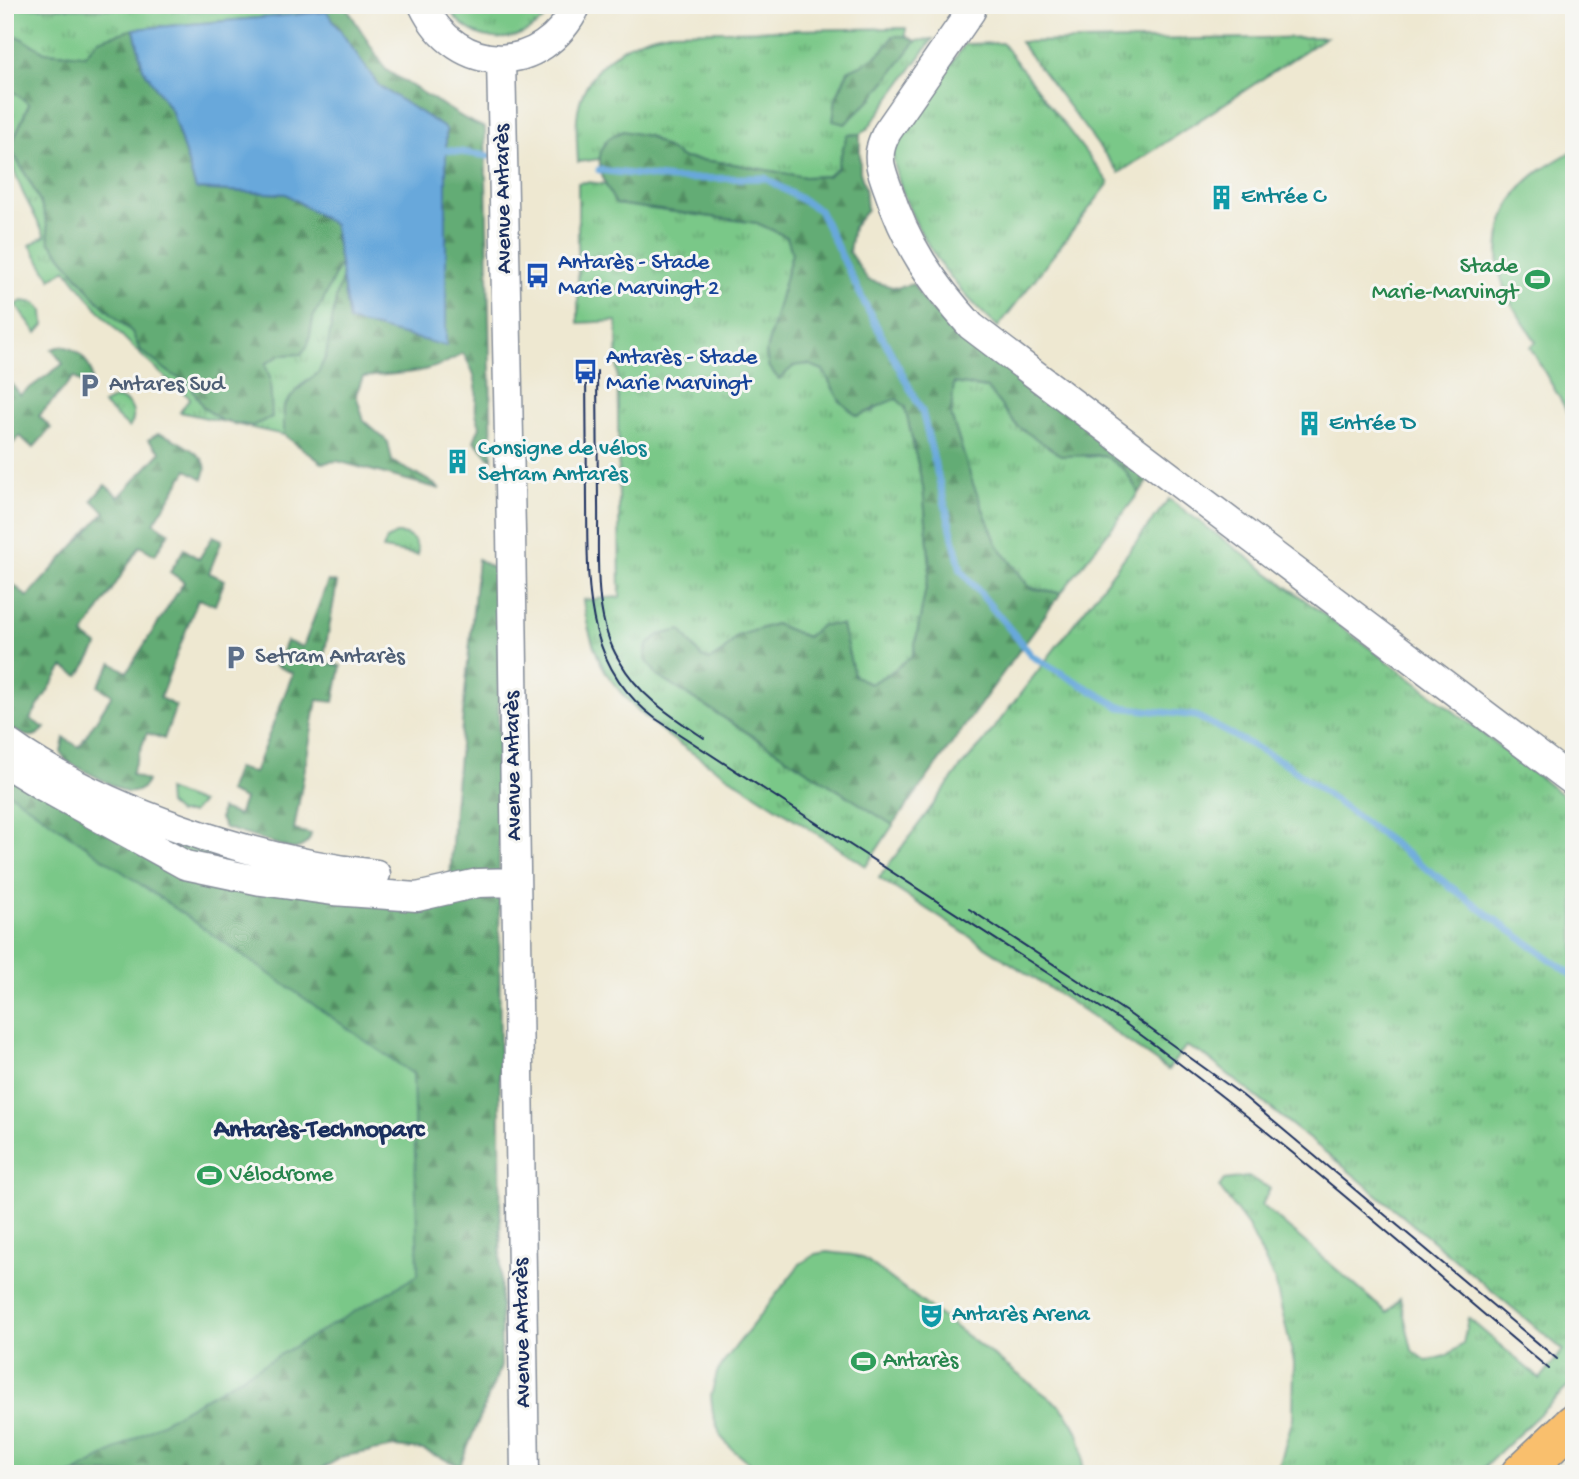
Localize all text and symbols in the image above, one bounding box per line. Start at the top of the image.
street label: Avenue Antarès [489,123,519,274]
building icon: Entrée C [1207,183,1235,211]
place label: Entrée C [1241,184,1327,211]
place label: Antarès - Stade Marie Marvingt 2 [558,250,719,303]
place label: Stade Marie-Marvingt [1372,254,1520,307]
bus stop icon: Antarès - Stade Marie Marvingt 2 [524,262,552,290]
sports icon: Stade Marie-Marvingt [1524,266,1552,294]
place label: Antarès - Stade Marie Marvingt [606,345,759,398]
bus stop icon: Antarès - Stade Marie Marvingt [572,357,600,385]
parking icon: Antares Sud [75,371,103,399]
place label: Antares Sud [109,372,226,399]
building icon: Entrée D [1295,410,1323,438]
place label: Entrée D [1329,411,1417,438]
place label: Consigne de vélos Setram Antarès [478,436,647,489]
building icon: Consigne de vélos Setram Antarès [444,448,472,476]
parking icon: Setram Antarès [221,643,249,671]
place label: Setram Antarès [255,644,405,671]
street label: Avenue Antarès [499,690,529,841]
district label: Antarès-Technoparc [213,1116,426,1147]
sports icon: Vélodrome [196,1161,224,1189]
place label: Vélodrome [229,1162,335,1189]
street label: Avenue Antarès [508,1257,538,1408]
theatre icon: Antarès Arena [918,1301,946,1329]
place label: Antarès Arena [952,1302,1091,1329]
sports icon: Antarès [849,1347,877,1375]
place label: Antarès [883,1348,959,1375]

